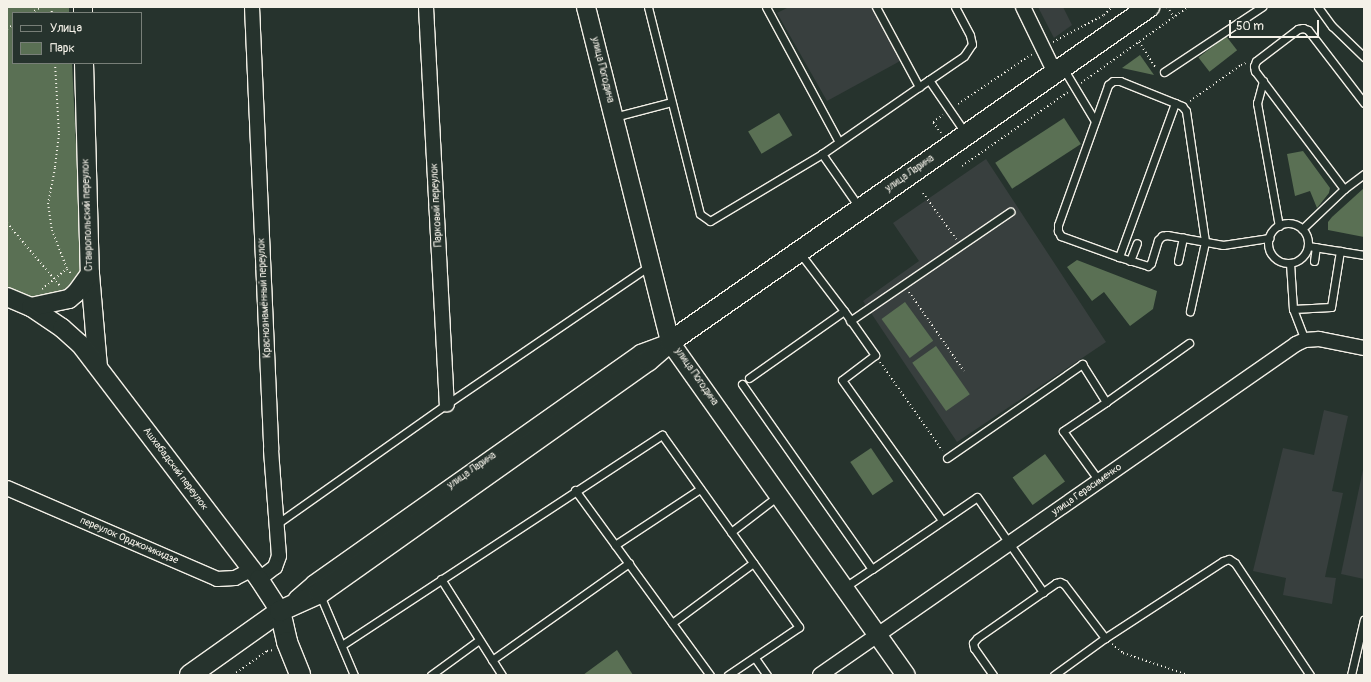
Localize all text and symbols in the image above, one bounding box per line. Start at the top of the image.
legend [12,12,142,64]
scale bar [1231,12,1321,38]
text: 50 m [1236,19,1264,34]
text: Улица [50,21,82,36]
street label: улица Погодина [588,36,616,104]
text: Парк [50,41,75,56]
street label: улица Ларина [883,153,937,195]
street label: Ставропольский переулок [80,159,96,271]
street label: Парковый переулок [429,163,445,247]
street label: Краснознамённый переулок [256,238,274,358]
street label: улица Погодина [672,346,720,408]
street label: Ашхабадский переулок [140,425,210,513]
street label: улица Ларина [445,450,499,492]
street label: улица Герасименко [1050,461,1124,519]
street label: переулок Орджоникидзе [78,515,180,567]

